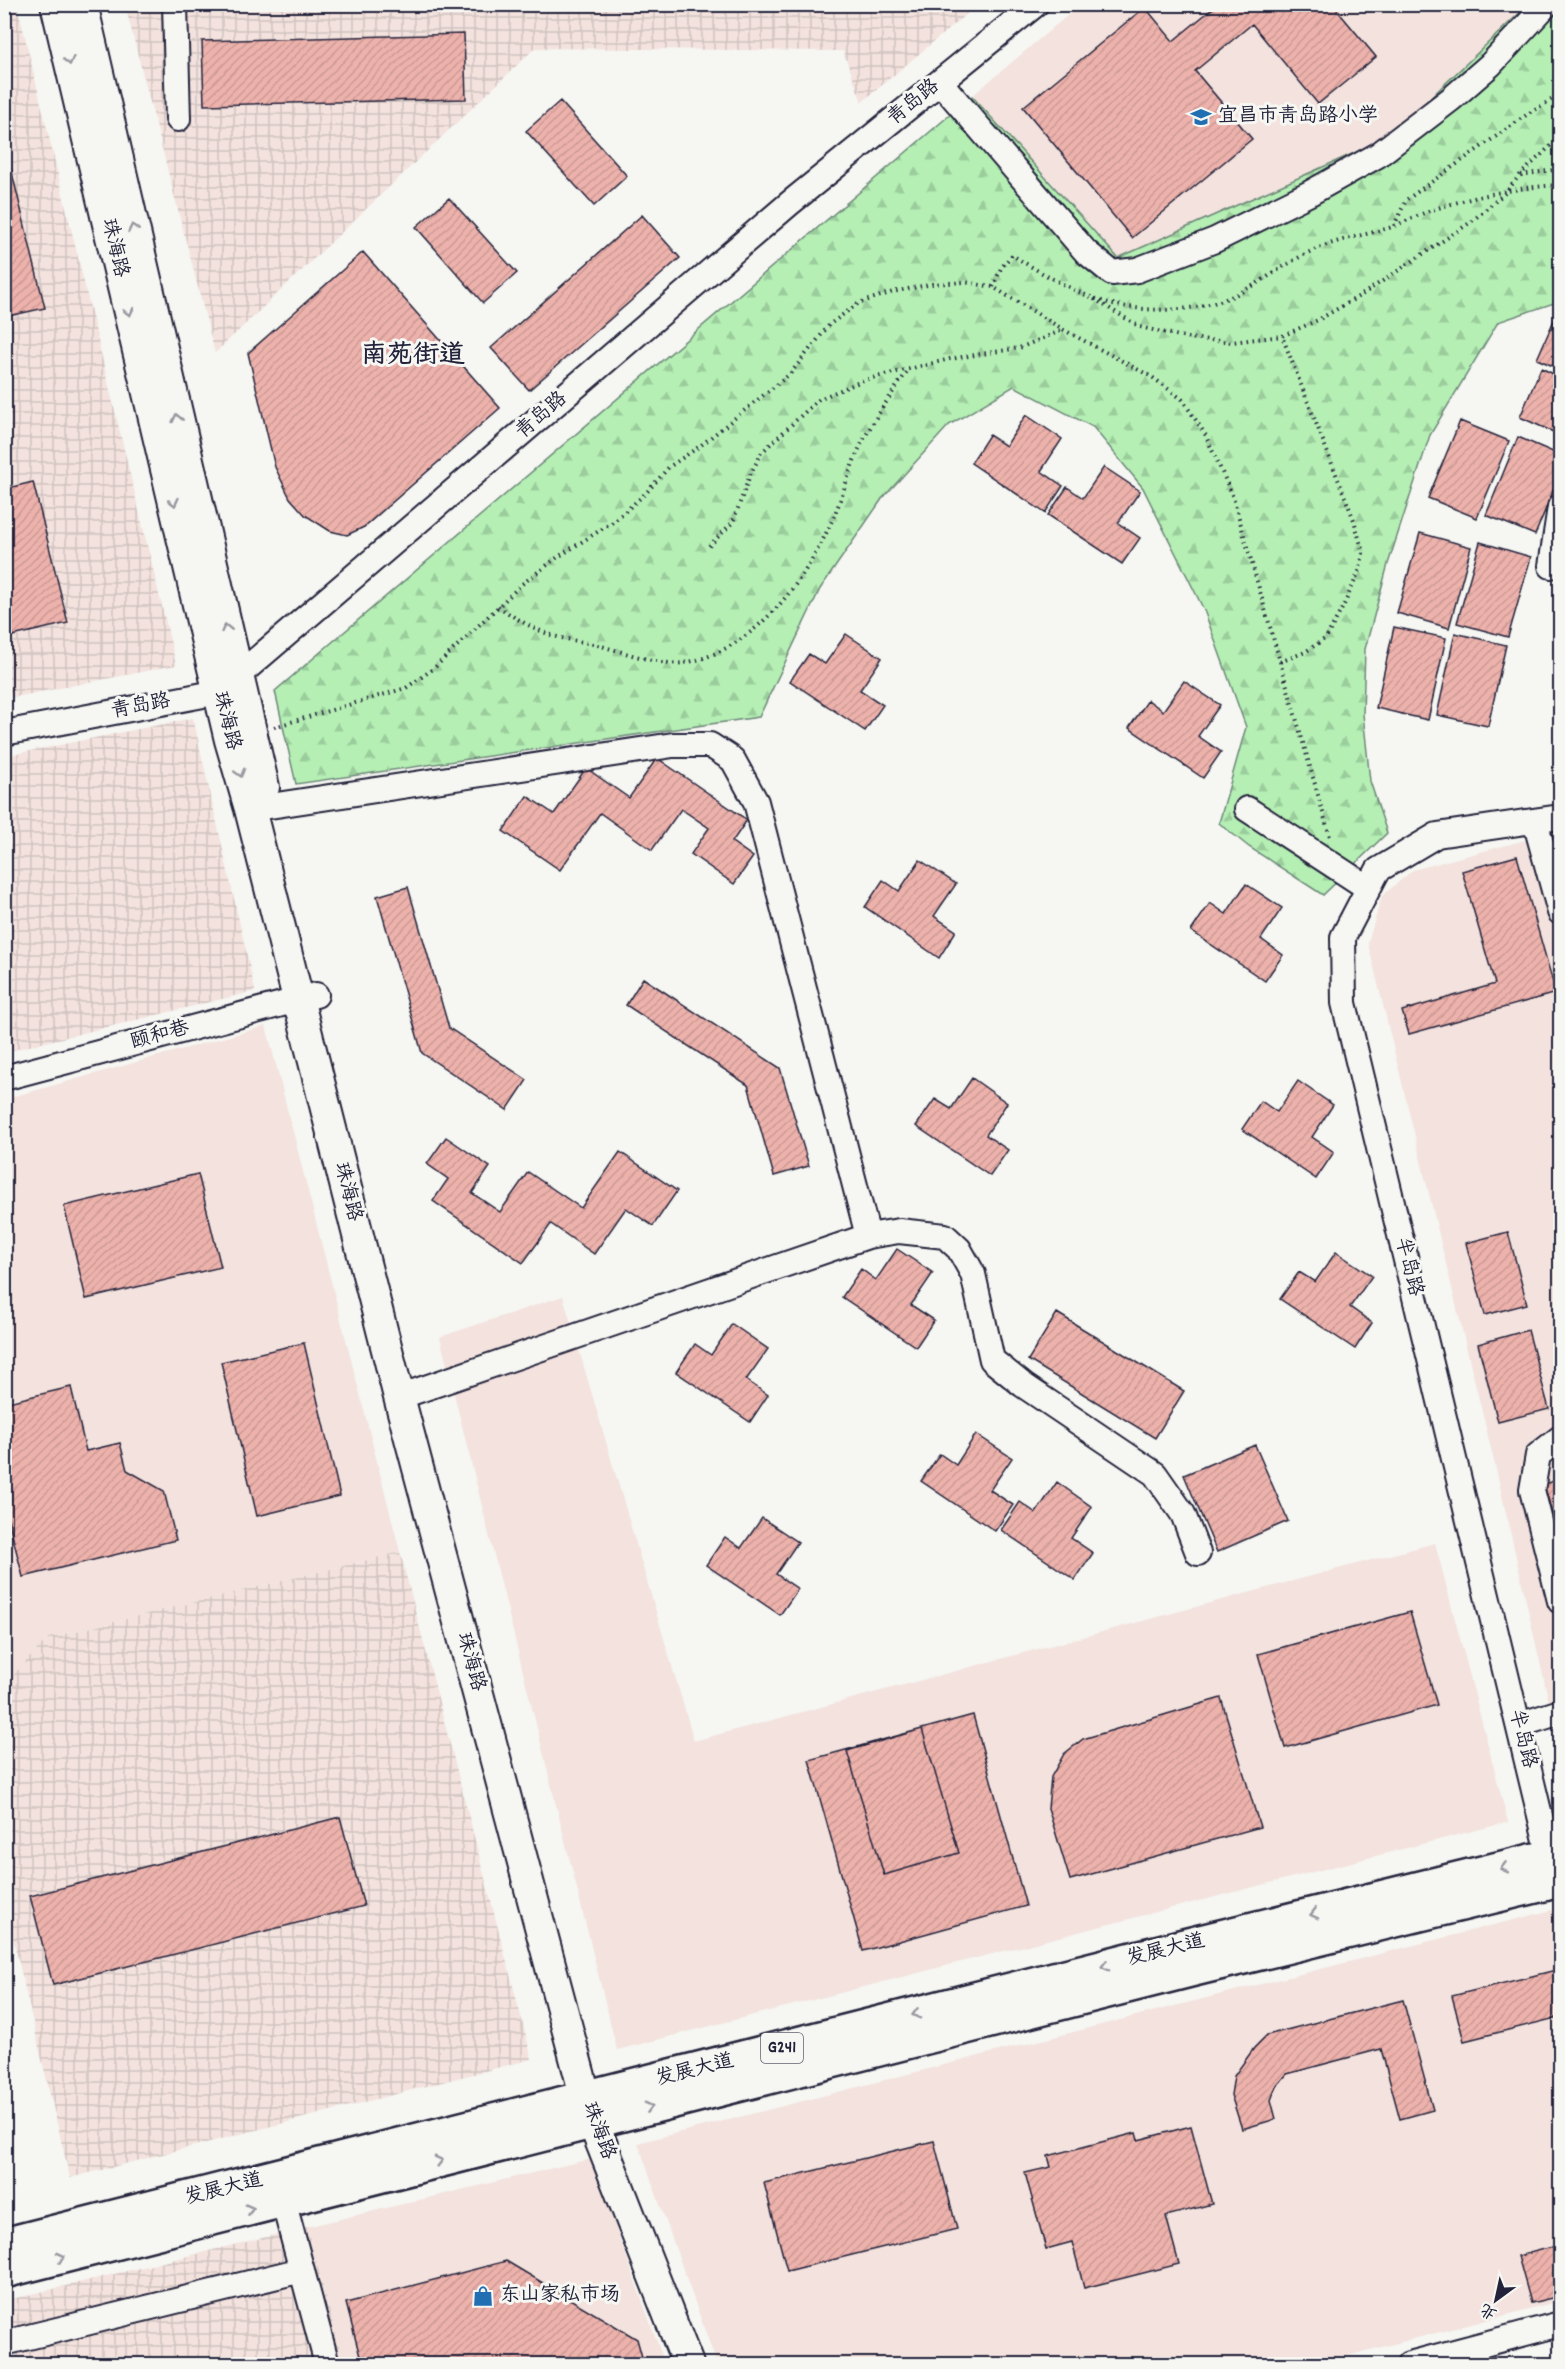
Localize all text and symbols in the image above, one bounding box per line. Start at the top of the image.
one-way arrow [62,56,75,66]
street label: 青岛路 [882,73,947,133]
place label: 宜昌市青岛路小学 [1218,103,1378,131]
school or university icon: 宜昌市青岛路小学 [1189,105,1213,129]
street label: 珠海路 [94,216,135,281]
one-way arrow [128,223,141,233]
one-way arrow [121,307,134,317]
district label: 南苑街道 [361,338,465,375]
street label: 青岛路 [510,385,575,446]
one-way arrow [172,413,185,423]
one-way arrow [167,497,180,507]
one-way arrow [220,624,233,634]
street label: 青岛路 [109,687,174,726]
street label: 珠海路 [205,689,247,754]
one-way arrow [233,767,245,778]
street label: 颐和巷 [127,1014,194,1057]
street label: 珠海路 [326,1160,368,1225]
street label: 半岛路 [1387,1235,1429,1300]
street label: 珠海路 [449,1629,492,1696]
street label: 半岛路 [1501,1707,1543,1772]
one-way arrow [1499,1861,1509,1874]
one-way arrow [1309,1907,1319,1920]
street label: 发展大道 [1124,1928,1208,1974]
one-way arrow [1100,1959,1110,1972]
one-way arrow [911,2007,921,2020]
road number: G241 [761,2033,803,2063]
street label: 发展大道 [653,2048,737,2094]
street label: 珠海路 [575,2098,622,2165]
one-way arrow [643,2102,653,2115]
one-way arrow [434,2155,444,2168]
street label: 发展大道 [182,2167,266,2213]
one-way arrow [245,2203,255,2216]
one-way arrow [56,2251,66,2264]
north arrow [1466,2270,1526,2330]
place label: 东山家私市场 [500,2282,620,2310]
shop icon: 东山家私市场 [471,2284,495,2308]
text: 北 [1476,2296,1502,2324]

